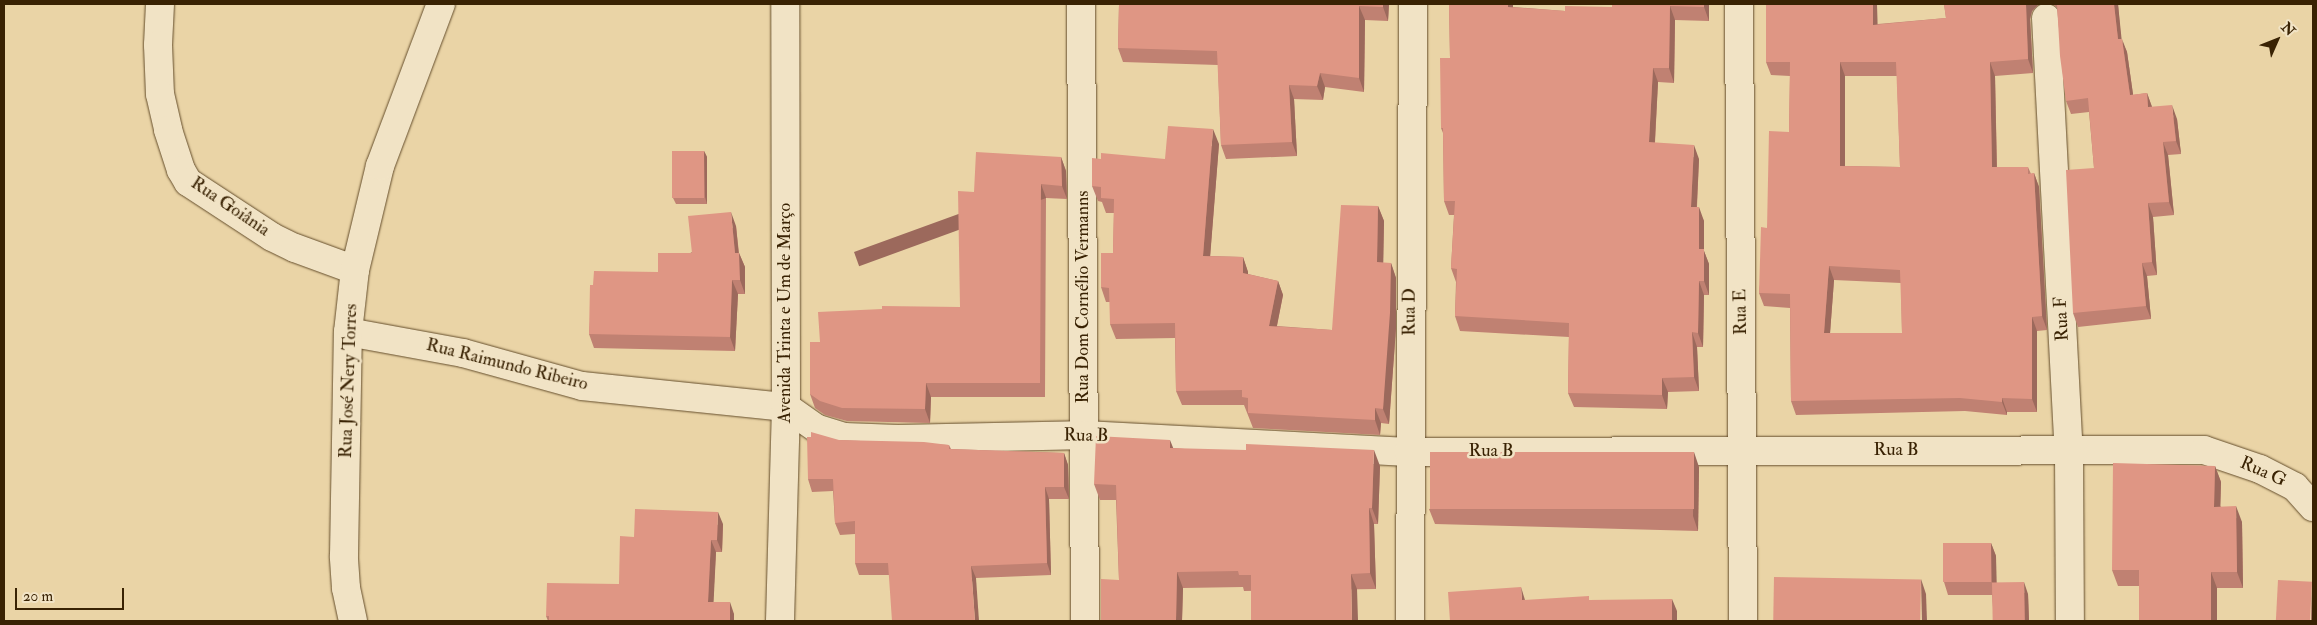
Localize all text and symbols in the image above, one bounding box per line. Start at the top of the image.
north arrow [2252,15,2302,65]
text: N [2278,19,2299,40]
street label: Rua Goiânia [186,173,274,241]
street label: Rua Dom Cornélio Vermanns [1072,191,1094,403]
street label: Avenida Trinta e Um de Março [774,203,796,423]
street label: Rua D [1399,288,1421,336]
street label: Rua E [1730,289,1752,335]
street label: Rua F [2050,296,2074,342]
street label: Rua José Nery Torres [336,303,362,459]
street label: Rua Raimundo Ribeiro [424,334,590,396]
street label: Rua B [1063,425,1109,447]
street label: Rua B [1874,439,1918,461]
street label: Rua B [1468,440,1514,462]
street label: Rua G [2237,452,2289,492]
scale bar [18,578,126,610]
text: 20 m [23,587,53,606]

